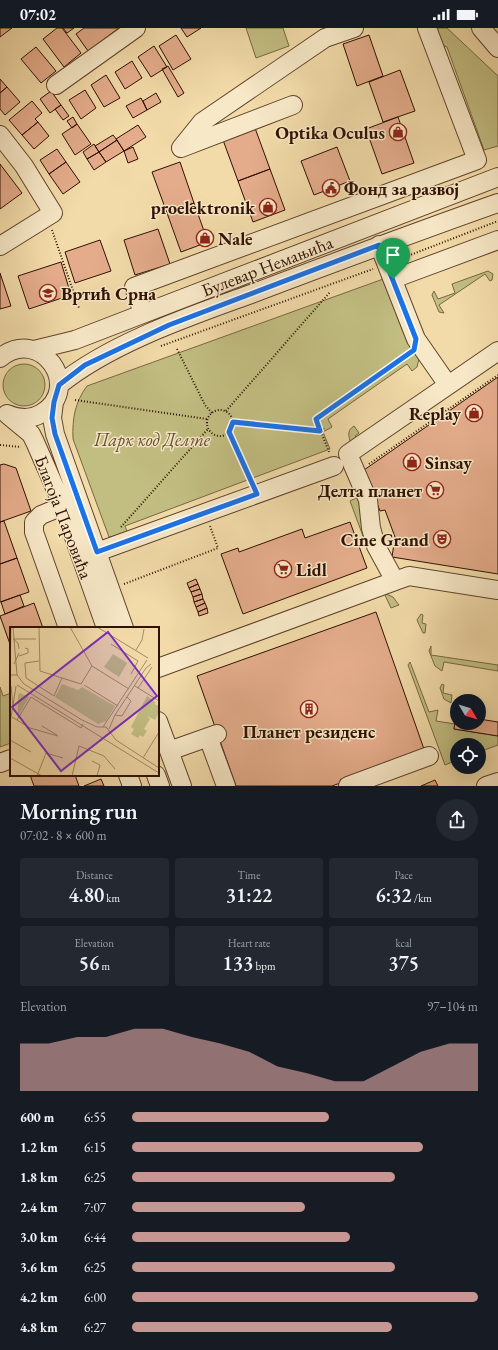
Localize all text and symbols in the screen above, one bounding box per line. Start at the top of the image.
text: 07:02 [20,5,56,24]
place label: Optika Oculus [275,121,385,144]
shop icon: Optika Oculus [388,122,408,142]
place label: Фонд за развој [344,177,459,200]
public building icon: Фонд за развој [321,178,341,198]
place label: proelektronik [151,196,256,219]
shop icon: proelektronik [258,197,278,217]
place label: Nale [218,227,253,250]
shop icon: Nale [195,228,215,248]
street label: Булевар Немањића [198,230,337,302]
pin [376,238,410,279]
icon: arrive [382,244,404,266]
place label: Вртић Срна [61,282,156,305]
school or university icon: Вртић Срна [38,283,58,303]
place label: Replay [409,402,461,425]
shop icon: Replay [464,403,484,423]
park label: Парк код Делте [93,428,211,452]
place label: Sinsay [425,451,472,474]
street label: Благоја Паровића [30,452,98,583]
shop icon: Sinsay [402,452,422,472]
place label: Делта планет [318,479,422,502]
supermarket icon: Делта планет [425,480,445,500]
place label: Cine Grand [341,528,429,551]
theatre icon: Cine Grand [432,529,452,549]
place label: Lidl [296,558,327,581]
supermarket icon: Lidl [273,559,293,579]
inset map [10,627,159,776]
north arrow [450,694,486,730]
map controls [450,694,486,774]
building icon: Планет резиденс [299,699,319,719]
place label: Планет резиденс [243,720,376,743]
button: locate [450,738,486,774]
text: Morning run [20,797,138,826]
button: share [436,799,478,841]
text: 07:02 · 8 × 600 m [20,827,107,844]
text: Distance [76,868,113,882]
text: Time [238,868,260,882]
text: Pace [394,868,413,882]
text: 4.80 [69,882,104,908]
text: 31:22 [226,882,272,908]
text: 6:32 [375,882,412,908]
text: km [104,891,120,905]
text: /km [412,891,432,905]
text: Elevation [75,936,114,950]
text: Heart rate [228,936,270,950]
text: kcal [395,936,412,950]
text: 56 [79,950,99,976]
text: 133 [223,950,253,976]
text: 375 [388,950,419,976]
text: m [99,959,110,973]
text: bpm [253,959,275,973]
text: Elevation [20,998,67,1015]
text: 97–104 m [427,998,478,1015]
text: 600 m [20,1109,54,1126]
text: 6:55 [84,1109,106,1126]
text: 1.2 km [20,1139,58,1156]
text: 6:15 [84,1139,106,1156]
text: 1.8 km [20,1169,58,1186]
text: 6:25 [84,1169,106,1186]
text: 2.4 km [20,1199,58,1216]
text: 7:07 [84,1199,106,1216]
text: 3.0 km [20,1229,58,1246]
text: 6:44 [84,1229,106,1246]
text: 3.6 km [20,1259,58,1276]
text: 6:25 [84,1259,106,1276]
text: 4.2 km [20,1289,58,1306]
text: 6:00 [84,1289,106,1306]
text: 4.8 km [20,1319,58,1336]
text: 6:27 [84,1319,106,1336]

